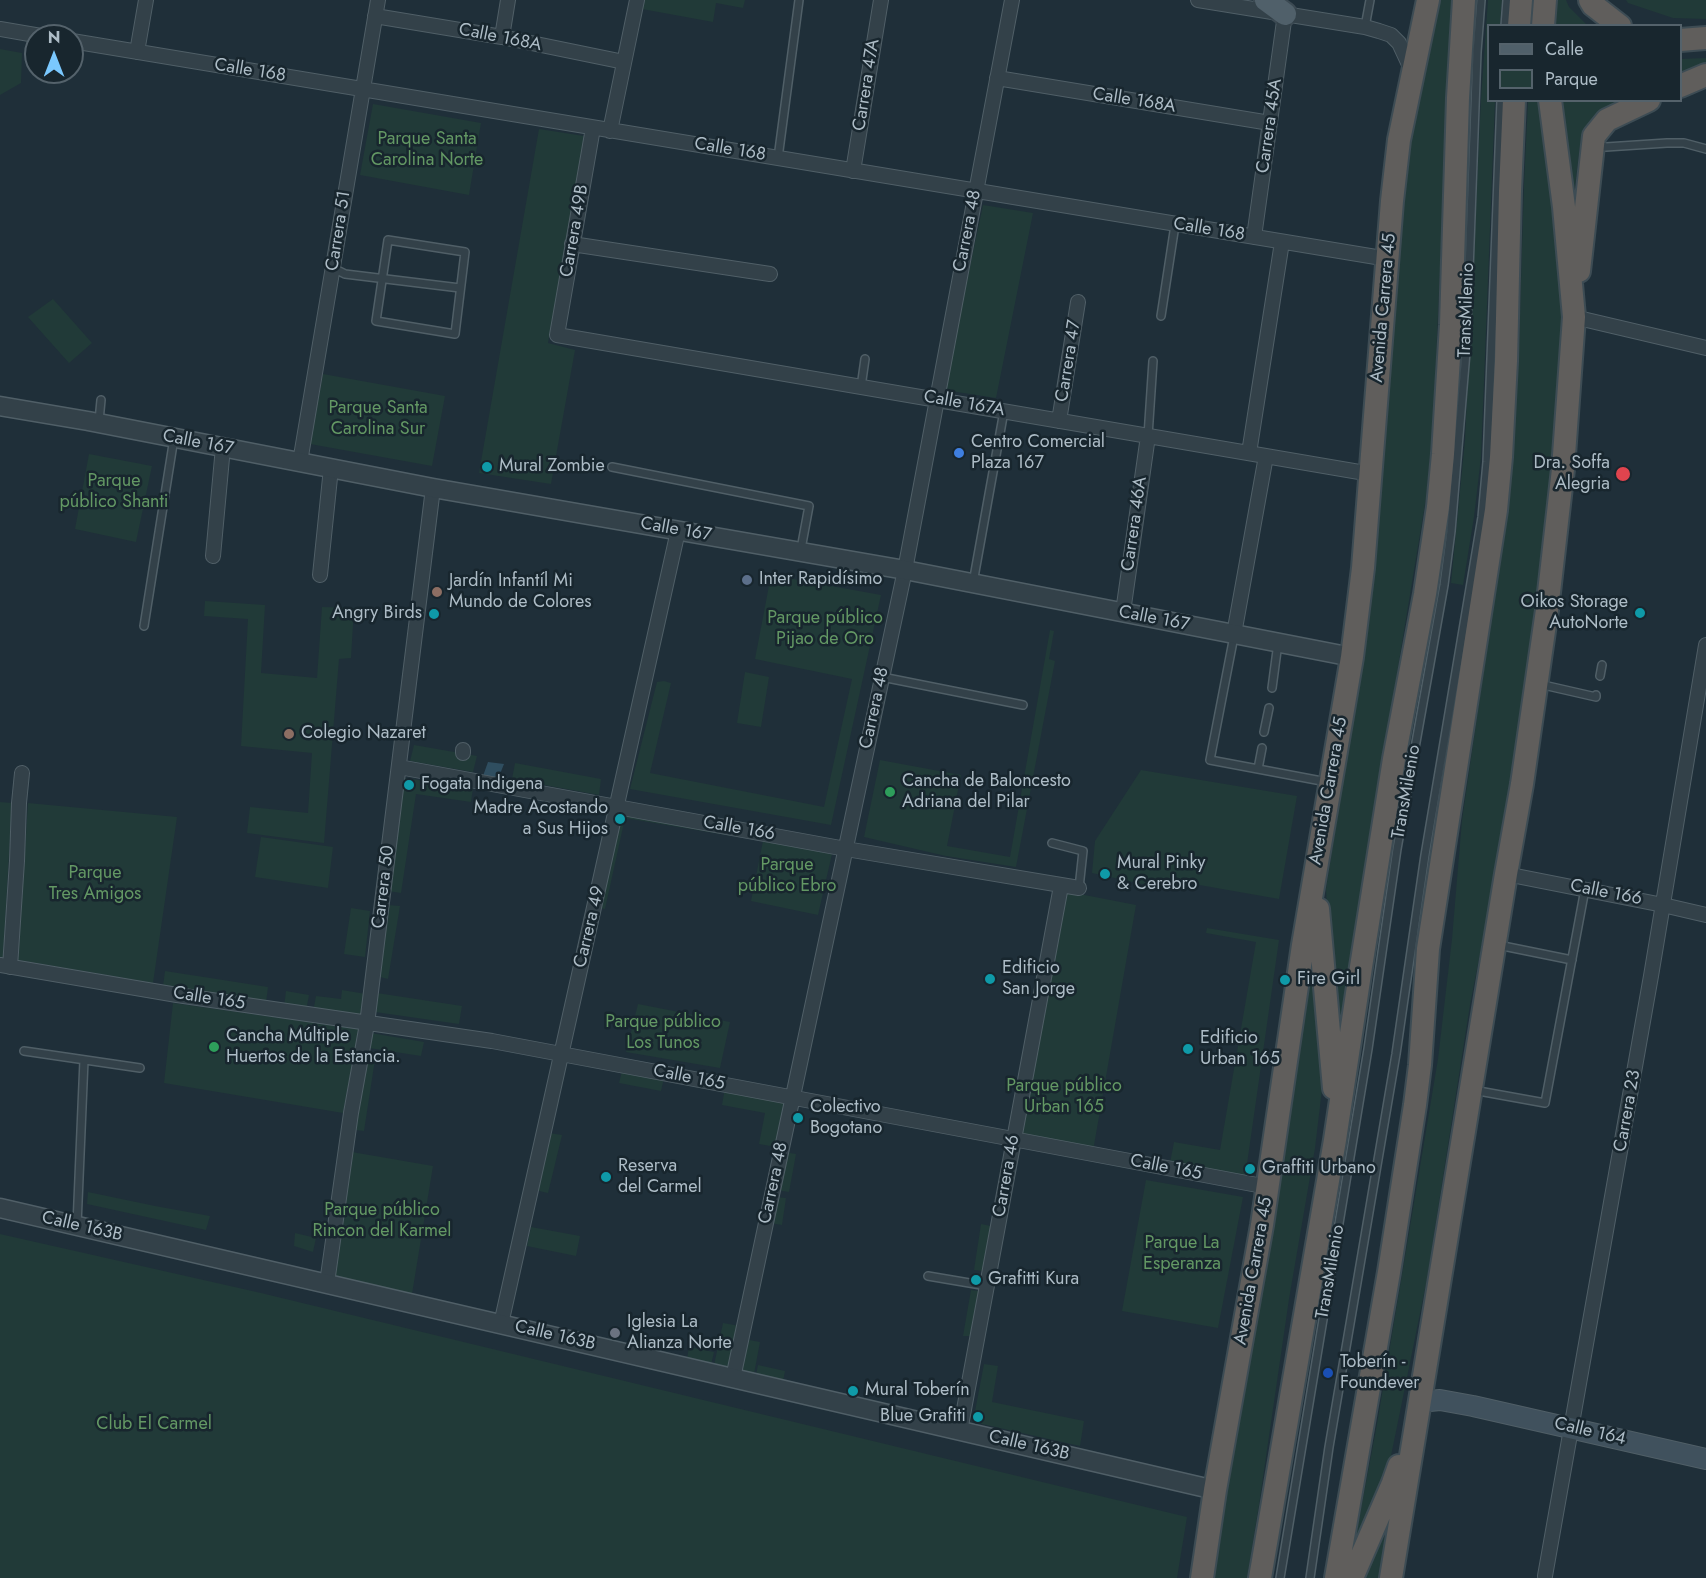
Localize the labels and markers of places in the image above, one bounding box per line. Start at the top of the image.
place label: Centro Comercial Plaza 167 [971,432,1105,474]
marker: Centro Comercial Plaza 167 [952,446,966,460]
place label: Dra. Soffa Alegria [1533,453,1610,496]
place label: Mural Zombie [499,456,605,478]
marker: Mural Zombie [480,460,494,474]
marker: Dra. Soffa Alegria [1614,465,1632,483]
place label: Inter Rapidísimo [759,569,882,591]
place label: Jardín Infantíl Mi Mundo de Colores [449,571,591,614]
marker: Inter Rapidísimo [740,573,754,587]
marker: Jardín Infantíl Mi Mundo de Colores [430,585,444,599]
place label: Oikos Storage AutoNorte [1521,592,1628,634]
place label: Angry Birds [332,603,422,625]
marker: Oikos Storage AutoNorte [1633,606,1647,620]
marker: Angry Birds [427,607,441,621]
place label: Colegio Nazaret [301,723,426,745]
marker: Colegio Nazaret [282,727,296,741]
place label: Cancha de Baloncesto Adriana del Pilar [902,771,1071,814]
place label: Fogata Indigena [421,774,543,796]
marker: Fogata Indigena [402,778,416,792]
marker: Cancha de Baloncesto Adriana del Pilar [883,785,897,799]
place label: Madre Acostando a Sus Hijos [474,798,608,840]
marker: Madre Acostando a Sus Hijos [613,812,627,826]
place label: Mural Pinky & Cerebro [1117,853,1206,896]
marker: Mural Pinky & Cerebro [1098,867,1112,881]
place label: Edificio San Jorge [1002,958,1075,1000]
place label: Fire Girl [1297,969,1360,991]
marker: Edificio San Jorge [983,972,997,986]
marker: Fire Girl [1278,973,1292,987]
place label: Cancha Múltiple Huertos de la Estancia. [226,1026,401,1068]
place label: Edificio Urban 165 [1200,1028,1280,1070]
marker: Cancha Múltiple Huertos de la Estancia. [207,1040,221,1054]
marker: Edificio Urban 165 [1181,1042,1195,1056]
place label: Colectivo Bogotano [810,1097,882,1140]
marker: Colectivo Bogotano [791,1111,805,1125]
place label: Reserva del Carmel [618,1156,702,1198]
place label: Graffiti Urbano [1262,1158,1376,1180]
marker: Graffiti Urbano [1243,1162,1257,1176]
marker: Reserva del Carmel [599,1170,613,1184]
place label: Grafitti Kura [988,1269,1079,1291]
marker: Grafitti Kura [969,1273,983,1287]
place label: Iglesia La Alianza Norte [627,1312,732,1354]
marker: Iglesia La Alianza Norte [608,1326,622,1340]
place label: Toberín - Foundever [1340,1352,1420,1394]
marker: Toberín - Foundever [1321,1366,1335,1380]
place label: Mural Toberín [865,1380,970,1402]
marker: Mural Toberín [846,1384,860,1398]
place label: Blue Grafiti [880,1406,966,1428]
marker: Blue Grafiti [971,1410,985,1424]

